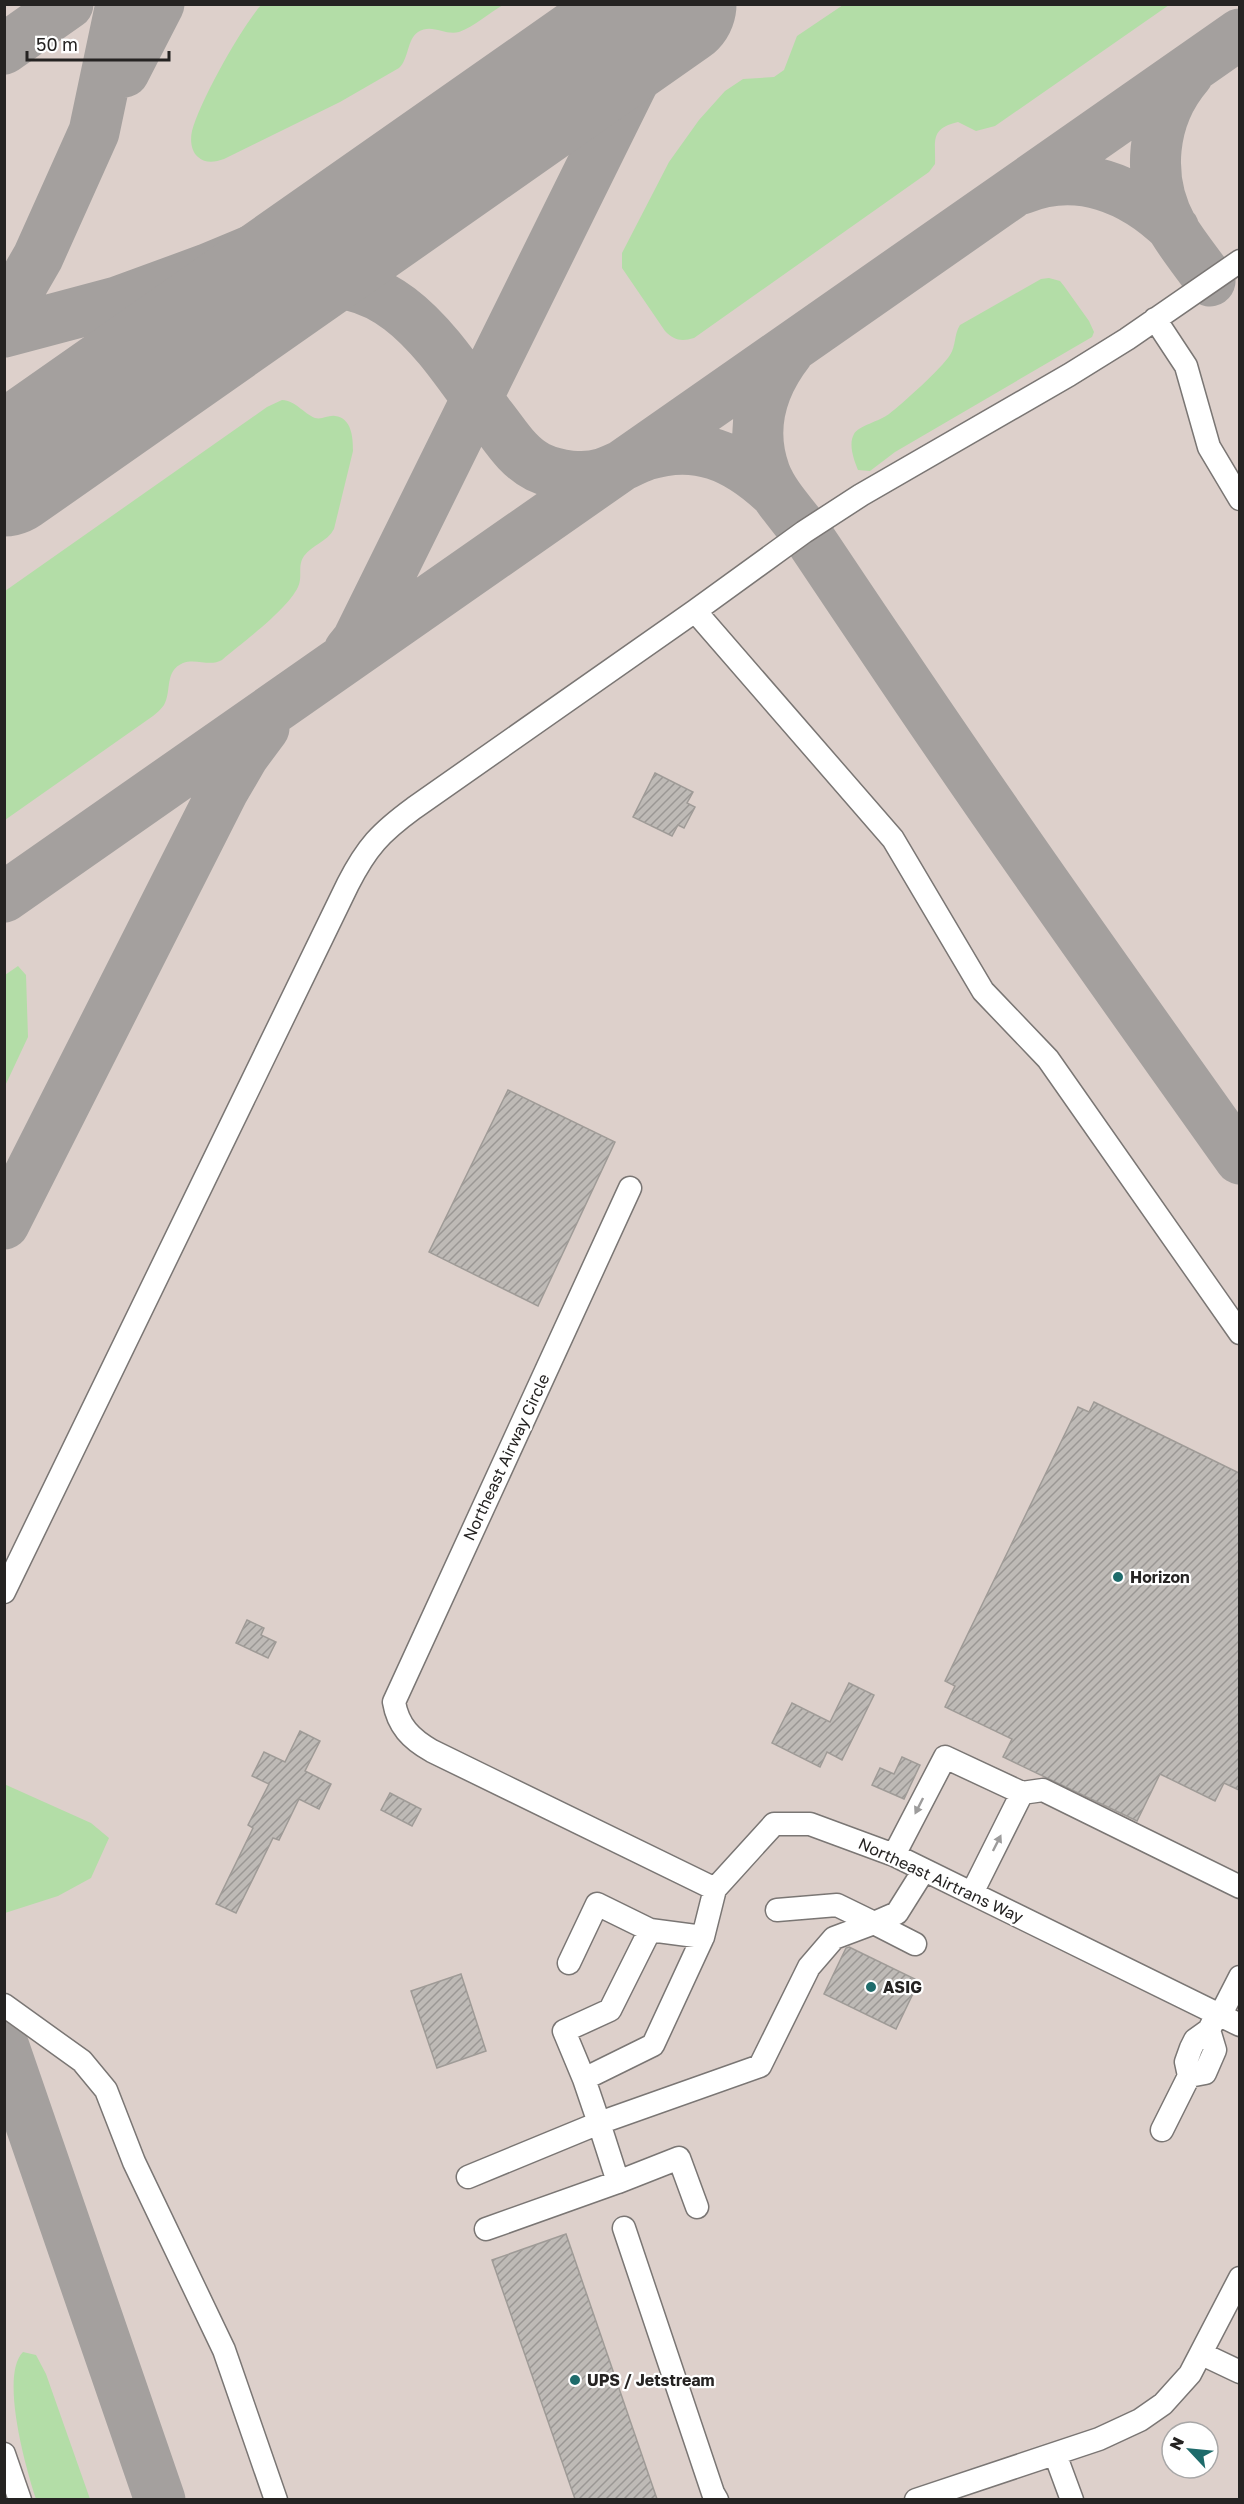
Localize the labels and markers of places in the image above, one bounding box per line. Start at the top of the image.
place label: Horizon [1130,1567,1190,1587]
marker: Horizon [1111,1570,1125,1584]
place label: ASIG [883,1977,922,1997]
marker: ASIG [864,1980,878,1994]
place label: UPS / Jetstream [587,2370,715,2390]
marker: UPS / Jetstream [568,2373,582,2387]

